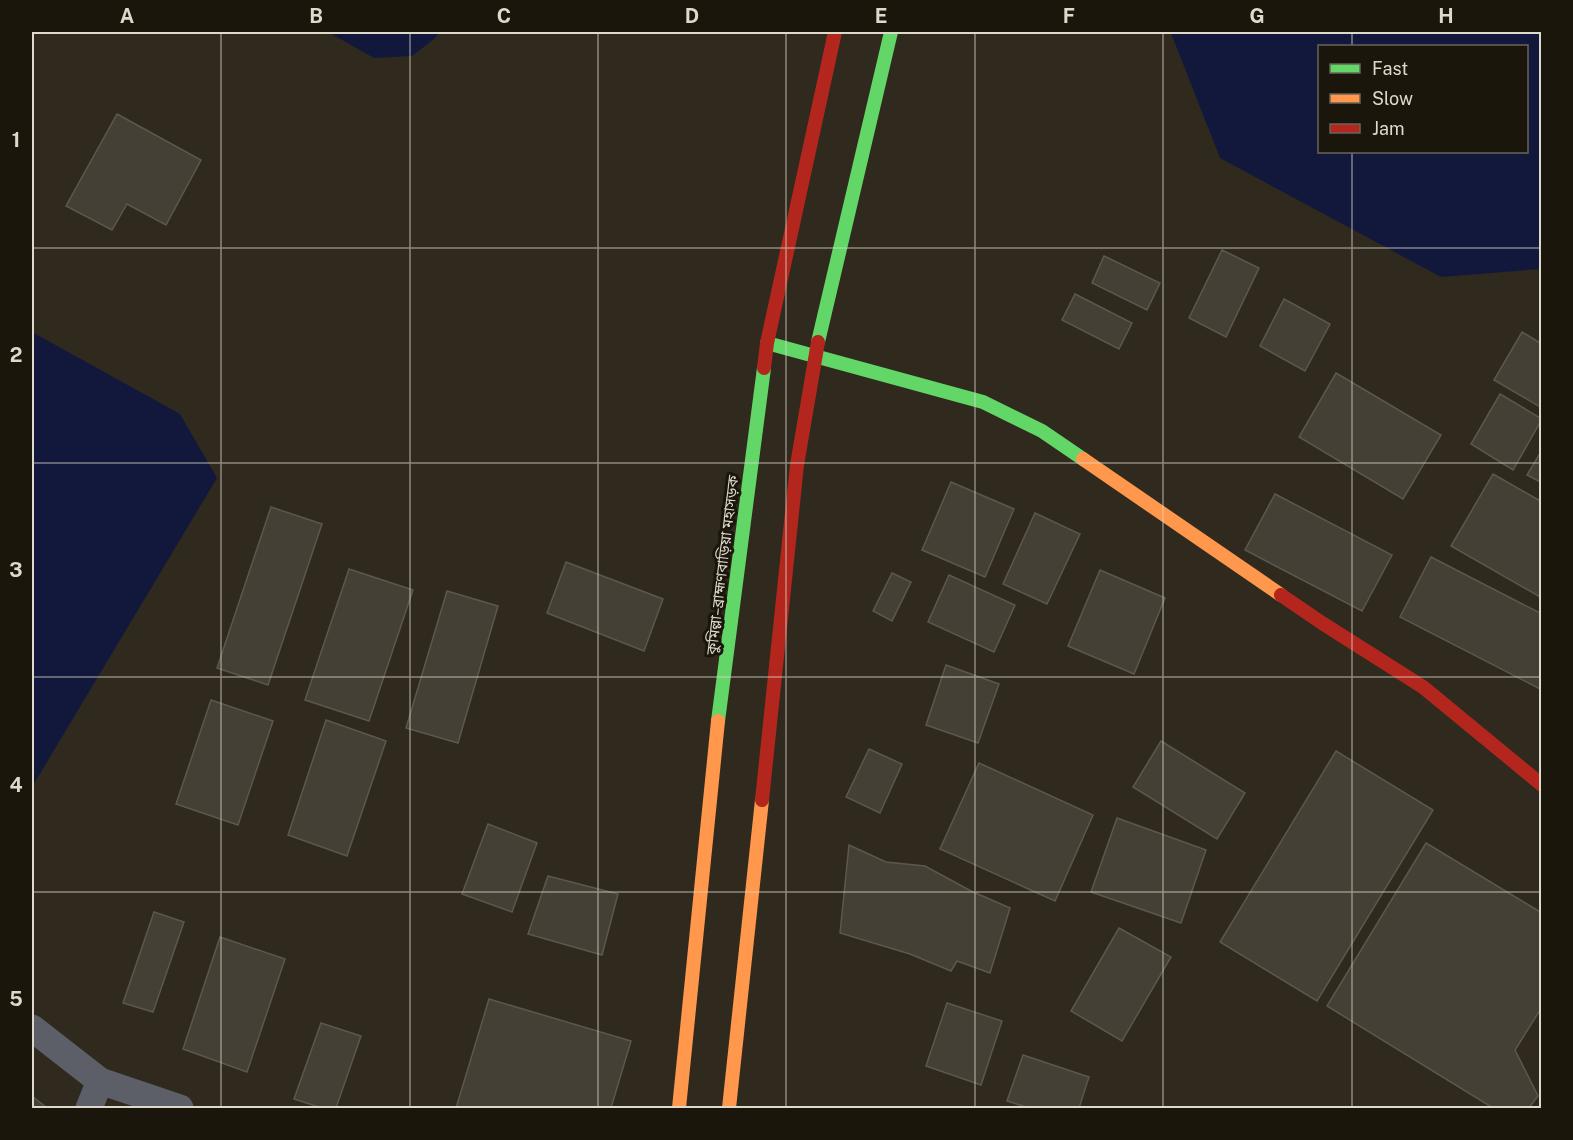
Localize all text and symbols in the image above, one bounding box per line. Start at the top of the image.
text: A [120,4,134,28]
text: B [309,4,323,28]
text: C [497,4,511,28]
text: D [685,4,699,28]
text: E [875,4,887,28]
text: F [1063,4,1075,28]
text: G [1249,4,1265,28]
text: H [1438,4,1454,28]
legend [1318,45,1528,153]
text: Fast [1372,58,1408,79]
text: Slow [1372,88,1413,109]
text: Jam [1372,118,1405,139]
text: 1 [12,128,20,152]
text: 2 [10,343,22,367]
street label: কুমিল্লা–ব্রাহ্মণবাড়িয়া মহাসড়ক [702,473,743,657]
text: 3 [9,558,23,582]
text: 4 [9,773,23,797]
text: 5 [9,987,23,1011]

